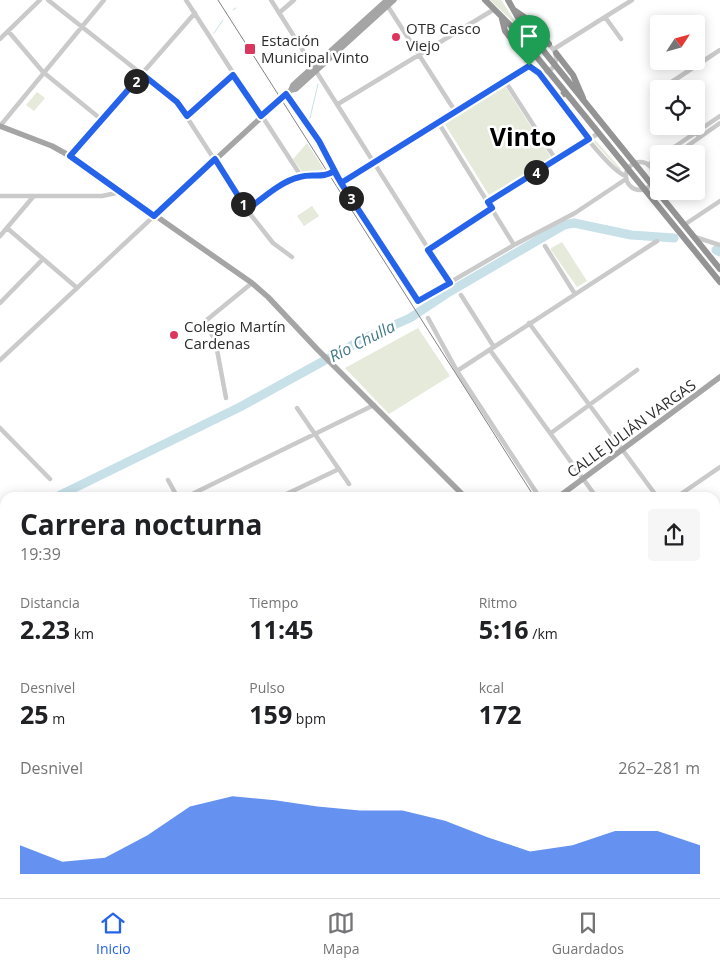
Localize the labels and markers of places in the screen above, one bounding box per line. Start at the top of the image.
pin [508,15,550,66]
place label: OTB Casco Viejo [406,18,481,55]
place label: Estación Municipal Vinto [261,30,369,67]
marker: OTB Casco Viejo [390,31,402,43]
marker: Estación Municipal Vinto [243,42,257,56]
pin: 2 [124,68,148,94]
pin: 4 [524,160,548,184]
pin: 3 [338,186,364,210]
pin: 1 [230,192,256,216]
place label: Colegio Martín Cardenas [184,316,286,353]
marker: Colegio Martín Cardenas [168,329,180,341]

